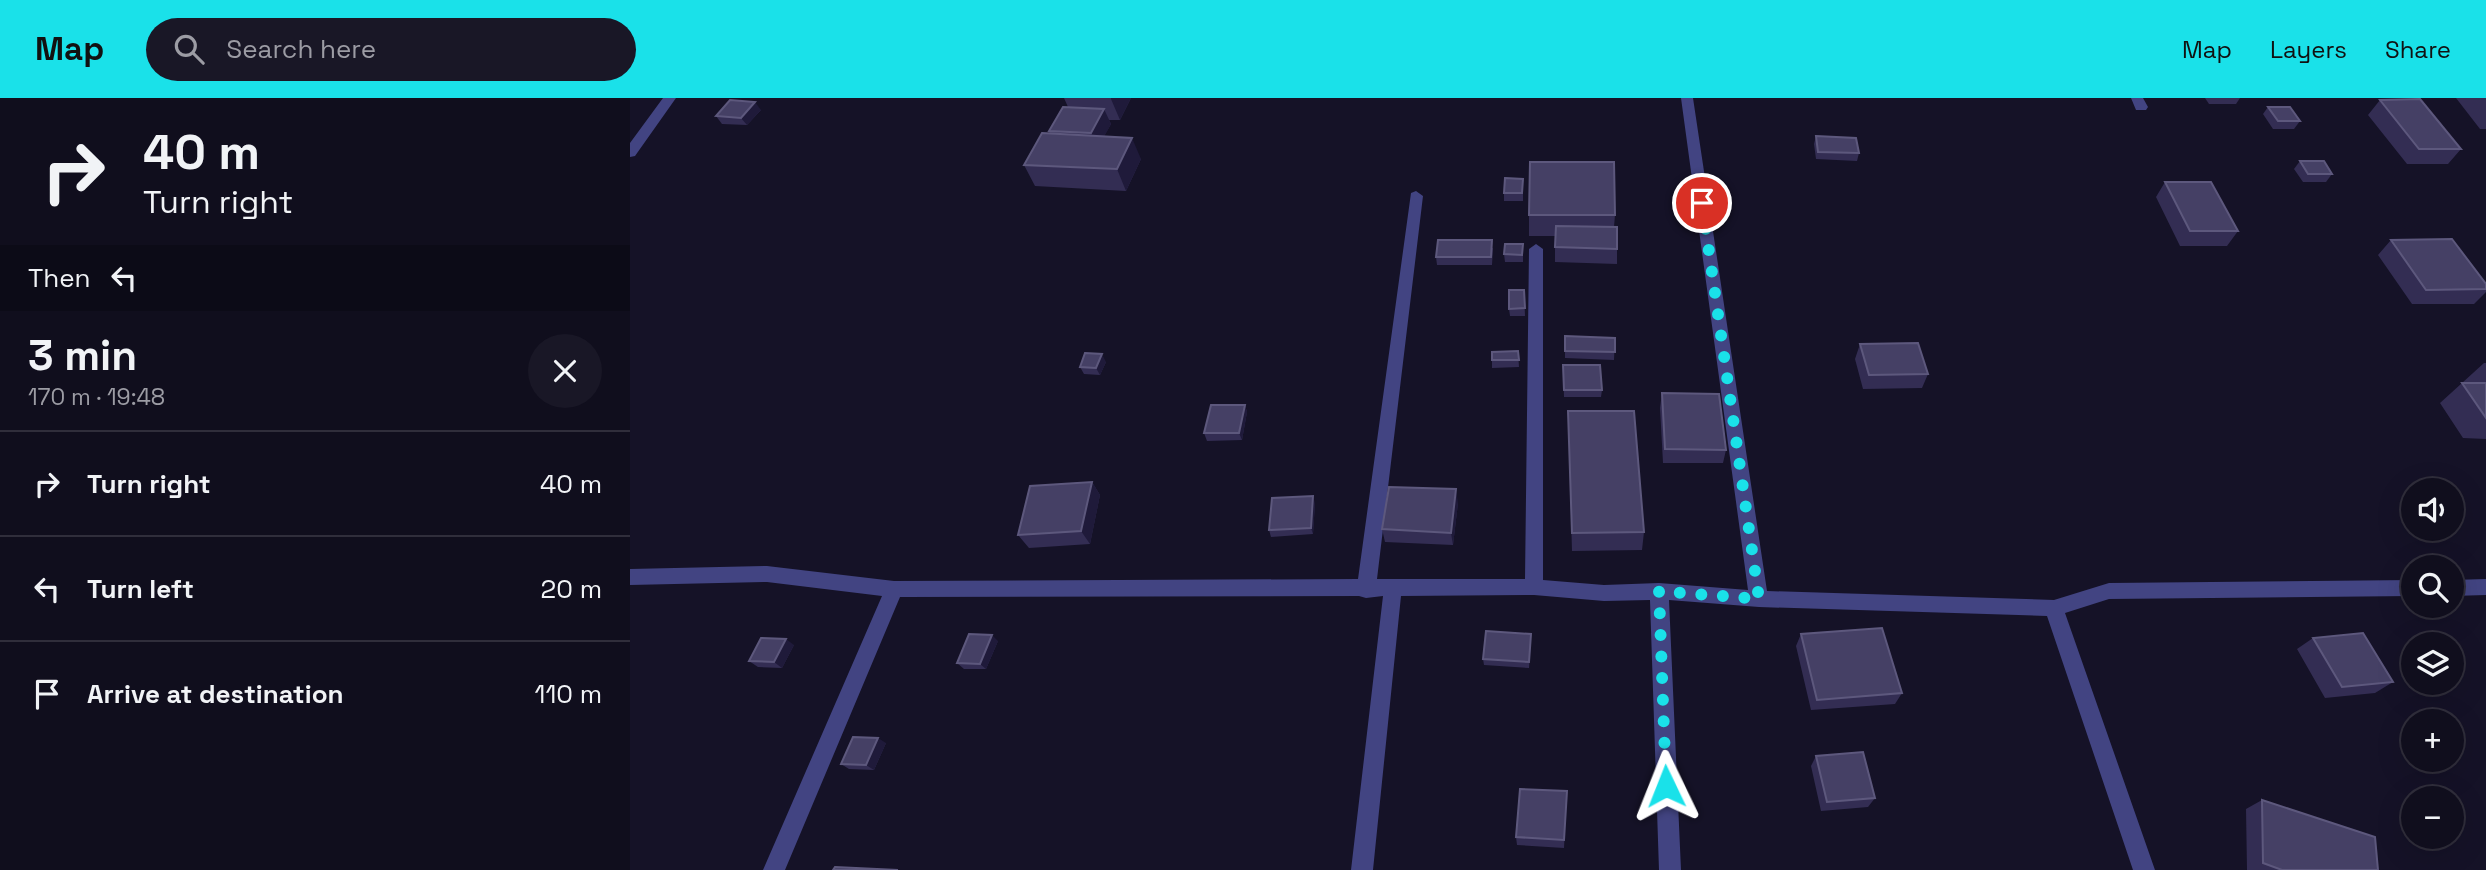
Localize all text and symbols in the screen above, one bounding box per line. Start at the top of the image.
search box [146,18,636,81]
text: Map [35,28,104,70]
icon: search [170,30,208,68]
text: Search here [226,32,376,66]
text: Map [2182,34,2232,65]
text: Layers [2270,34,2347,65]
text: Share [2385,34,2451,65]
text: 40 m [143,121,260,183]
icon: right [28,126,119,217]
pin [1672,173,1732,233]
text: Turn right [143,182,293,222]
icon: arrive [1683,184,1721,222]
icon: left [105,259,143,297]
text: Then [28,261,91,295]
text: 3 min [28,329,137,382]
button: close [528,334,602,408]
text: 170 m · 19:48 [28,382,165,412]
icon: right [28,465,66,503]
text: Turn right [87,467,211,501]
text: 40 m [540,467,602,501]
map controls [2401,478,2464,849]
button: sound [2401,478,2464,541]
button: search [2401,555,2464,618]
icon: left [28,570,66,608]
text: Turn left [87,572,194,606]
text: 20 m [541,572,602,606]
button: layers [2401,632,2464,695]
icon: arrive [28,675,66,713]
text: Arrive at destination [87,677,344,711]
text: 110 m [535,677,602,711]
button: + [2401,709,2464,772]
position arrow [1629,749,1703,823]
button: − [2401,786,2464,849]

